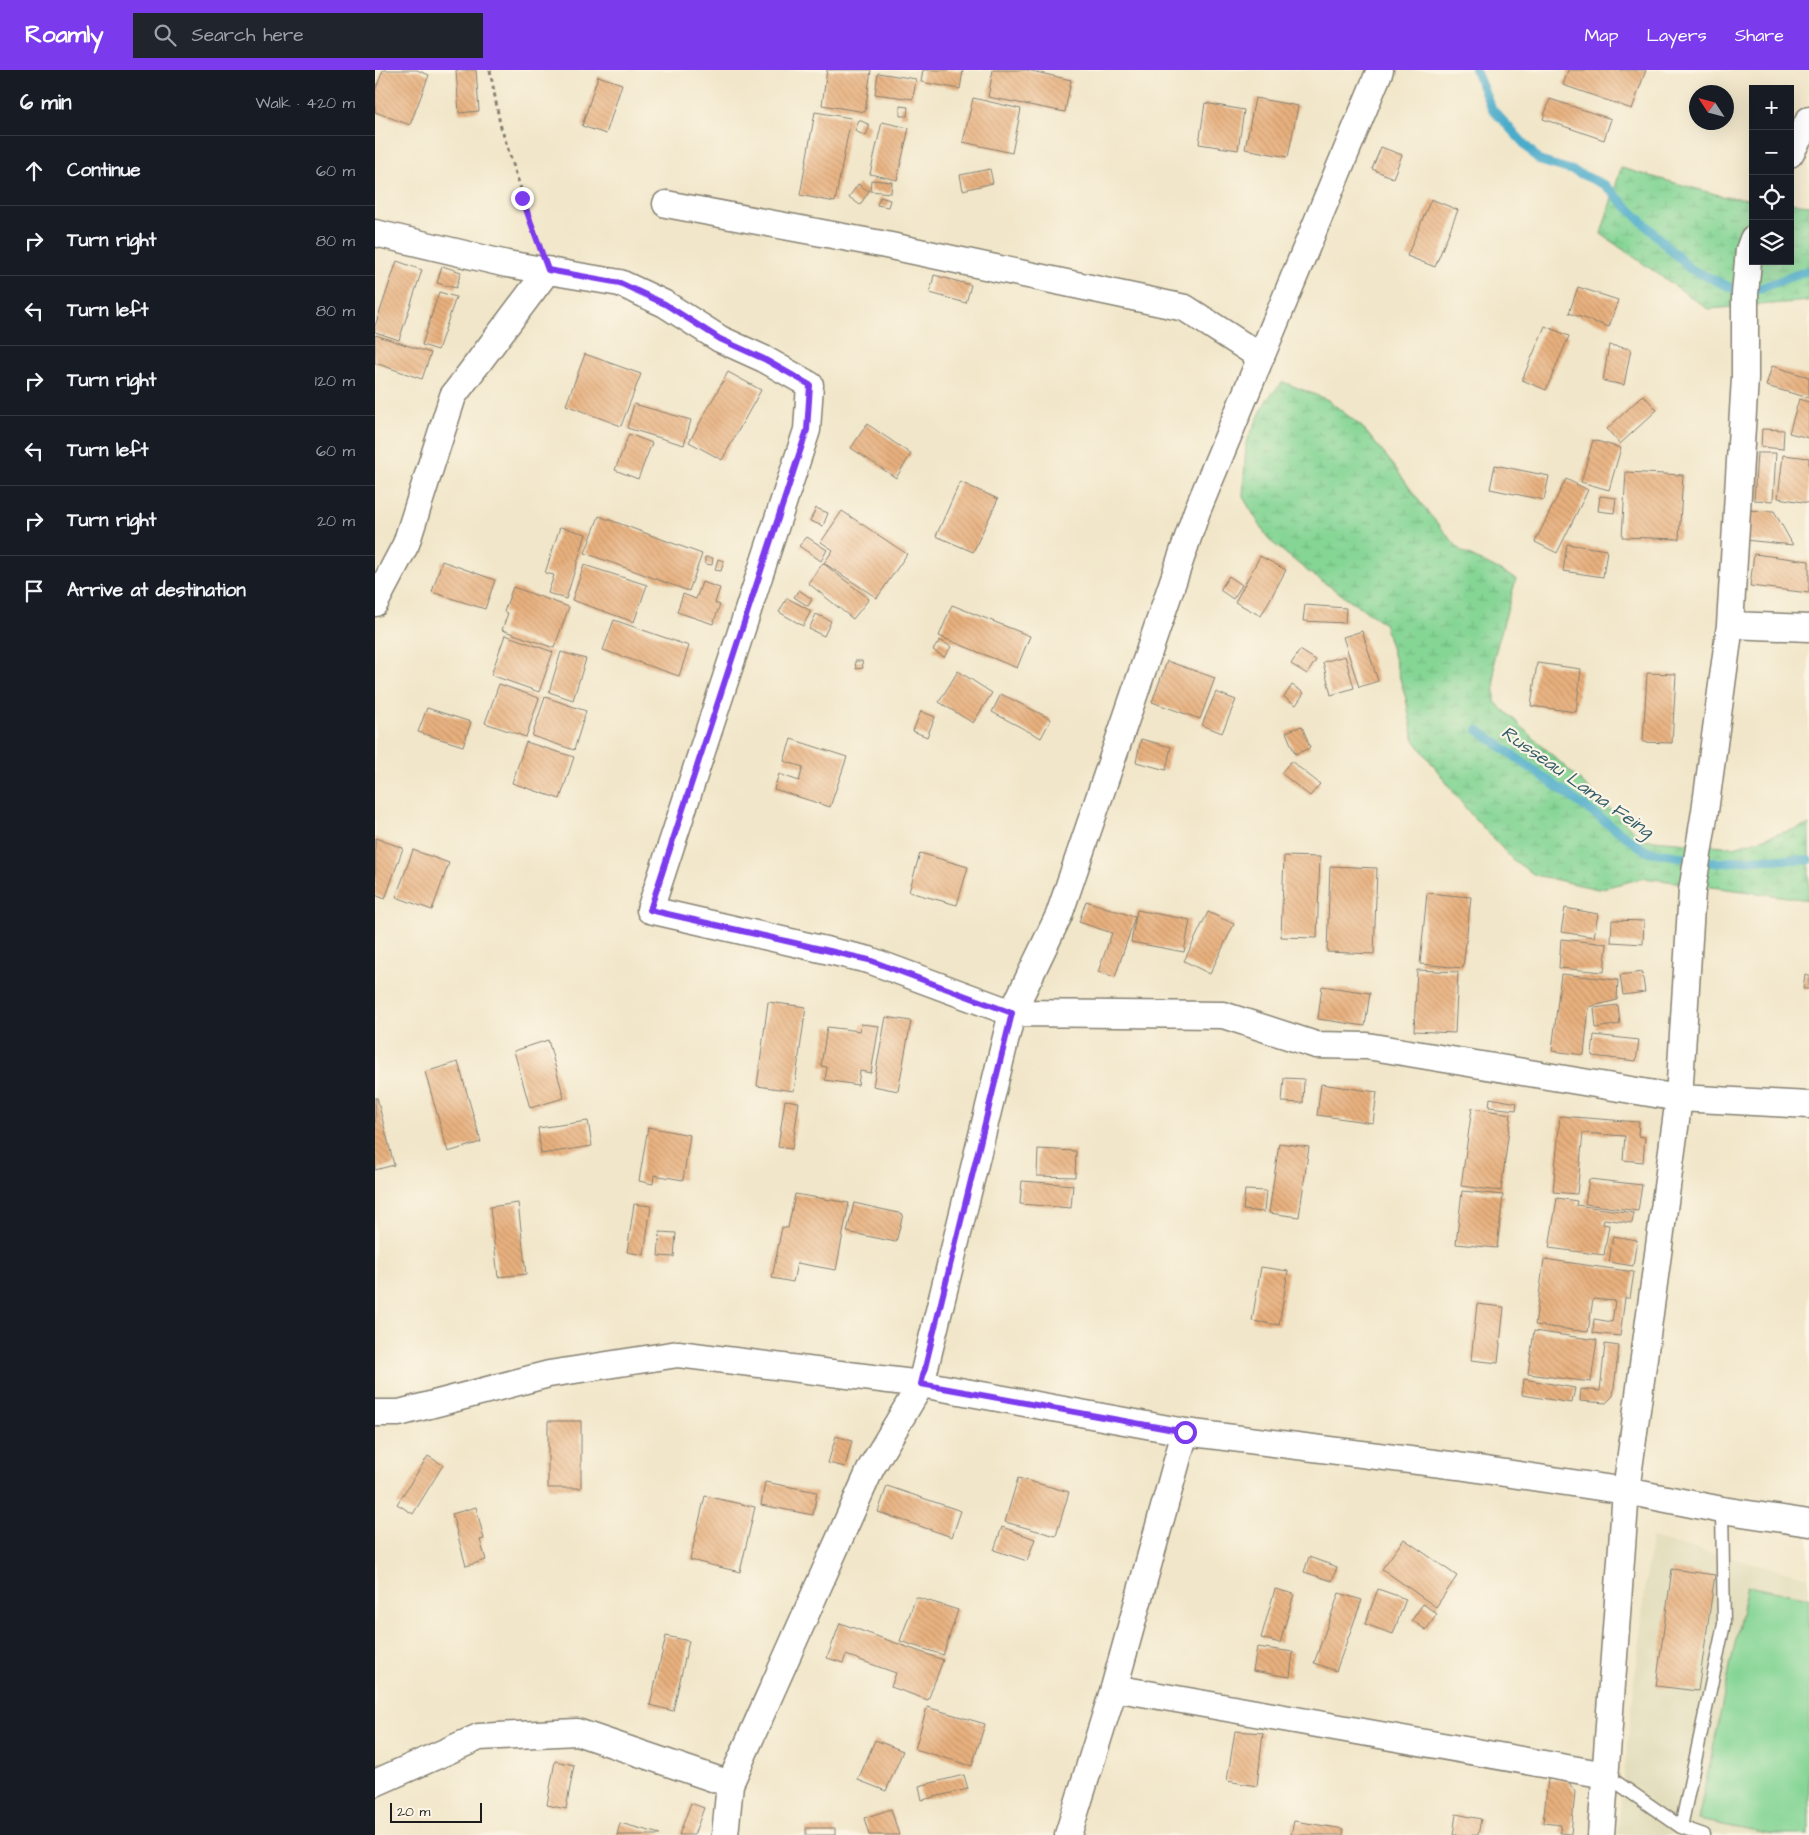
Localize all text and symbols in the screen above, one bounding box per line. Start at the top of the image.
search box [133,13,483,58]
text: Roamly [25,18,103,52]
icon: search [151,21,179,49]
text: Search here [191,22,304,49]
text: Map [1584,23,1618,48]
text: Layers [1646,23,1707,48]
text: Share [1735,23,1784,48]
north arrow [1689,85,1734,130]
map controls [1749,85,1794,265]
button: + [1749,85,1794,130]
text: 6 min [20,88,72,117]
text: Walk · 420 m [255,92,355,114]
button: − [1749,130,1794,175]
icon: ahead [20,157,48,185]
text: Continue [67,157,141,184]
text: 60 m [316,160,355,182]
button: locate [1749,175,1794,220]
route end [511,187,534,210]
button: layers [1749,220,1794,265]
icon: right [20,227,48,255]
text: Turn right [67,227,156,254]
text: 80 m [316,230,355,252]
icon: left [20,297,48,325]
text: Turn left [67,297,148,324]
text: 80 m [316,300,355,322]
icon: right [20,367,48,395]
text: Turn right [67,367,156,394]
text: 120 m [315,370,355,392]
icon: left [20,437,48,465]
text: Turn left [67,437,148,464]
text: 60 m [316,440,355,462]
icon: right [20,507,48,535]
text: Turn right [67,507,156,534]
text: 20 m [317,510,355,532]
icon: arrive [20,577,48,605]
text: Arrive at destination [67,577,246,604]
water label: Russeau Lama Feing [1496,720,1660,846]
route start [1174,1421,1197,1444]
scale bar [390,1800,483,1823]
text: 20 m [397,1802,430,1822]

